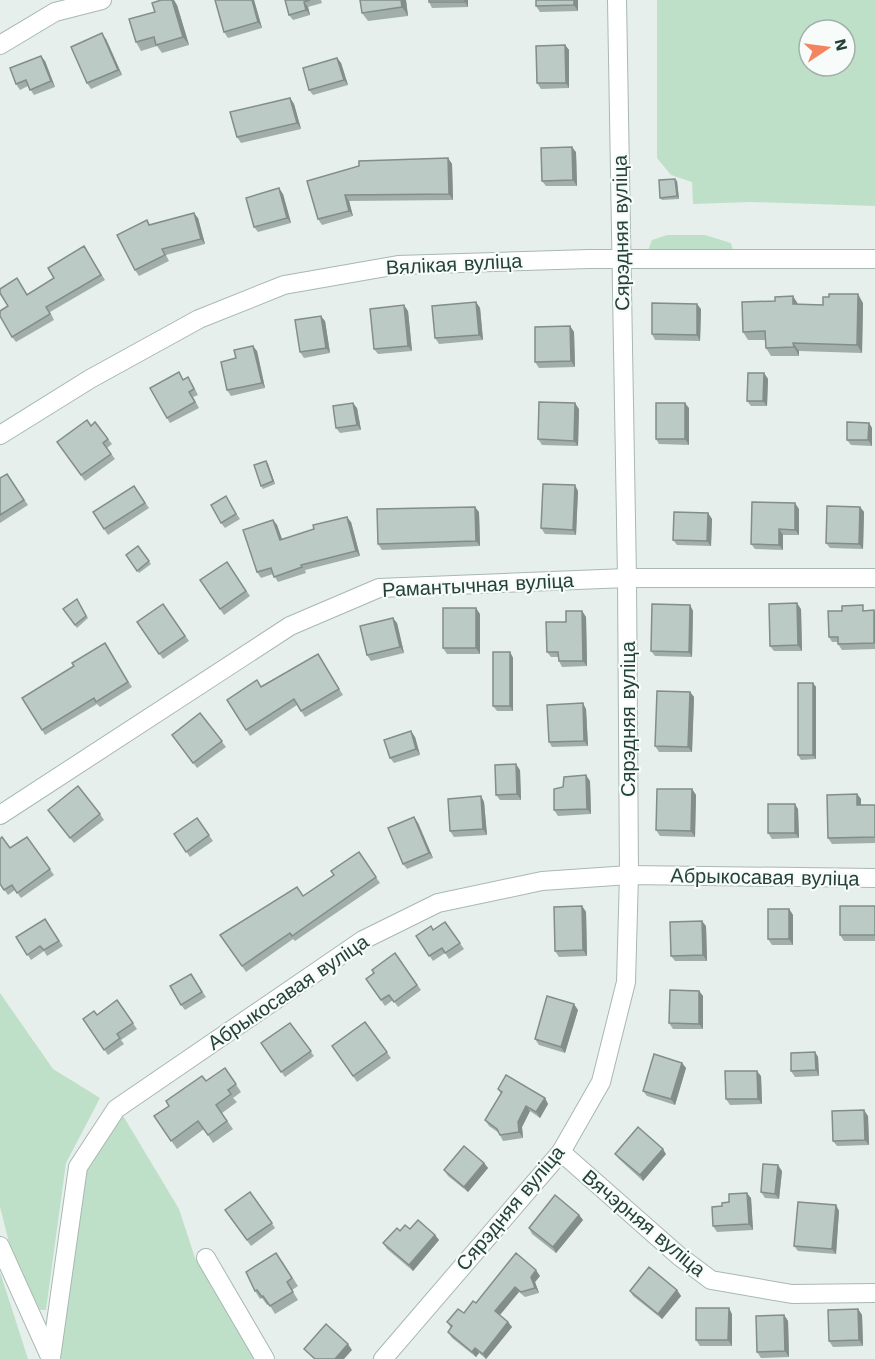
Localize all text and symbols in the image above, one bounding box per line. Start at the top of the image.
north arrow [797,18,857,78]
text: N [831,37,852,53]
street label: Сярэдняя вуліца [608,154,634,311]
street label: Вялікая вуліца [385,248,524,280]
street label: Рамантычная вуліца [382,568,575,602]
street label: Сярэдняя вуліца [616,640,640,797]
street label: Абрыкосавая вуліца [670,863,861,891]
street label: Абрыкосавая вуліца [203,929,374,1055]
street label: Сярэдняя вуліца [451,1140,570,1275]
street label: Вячэрняя вуліца [577,1164,711,1282]

